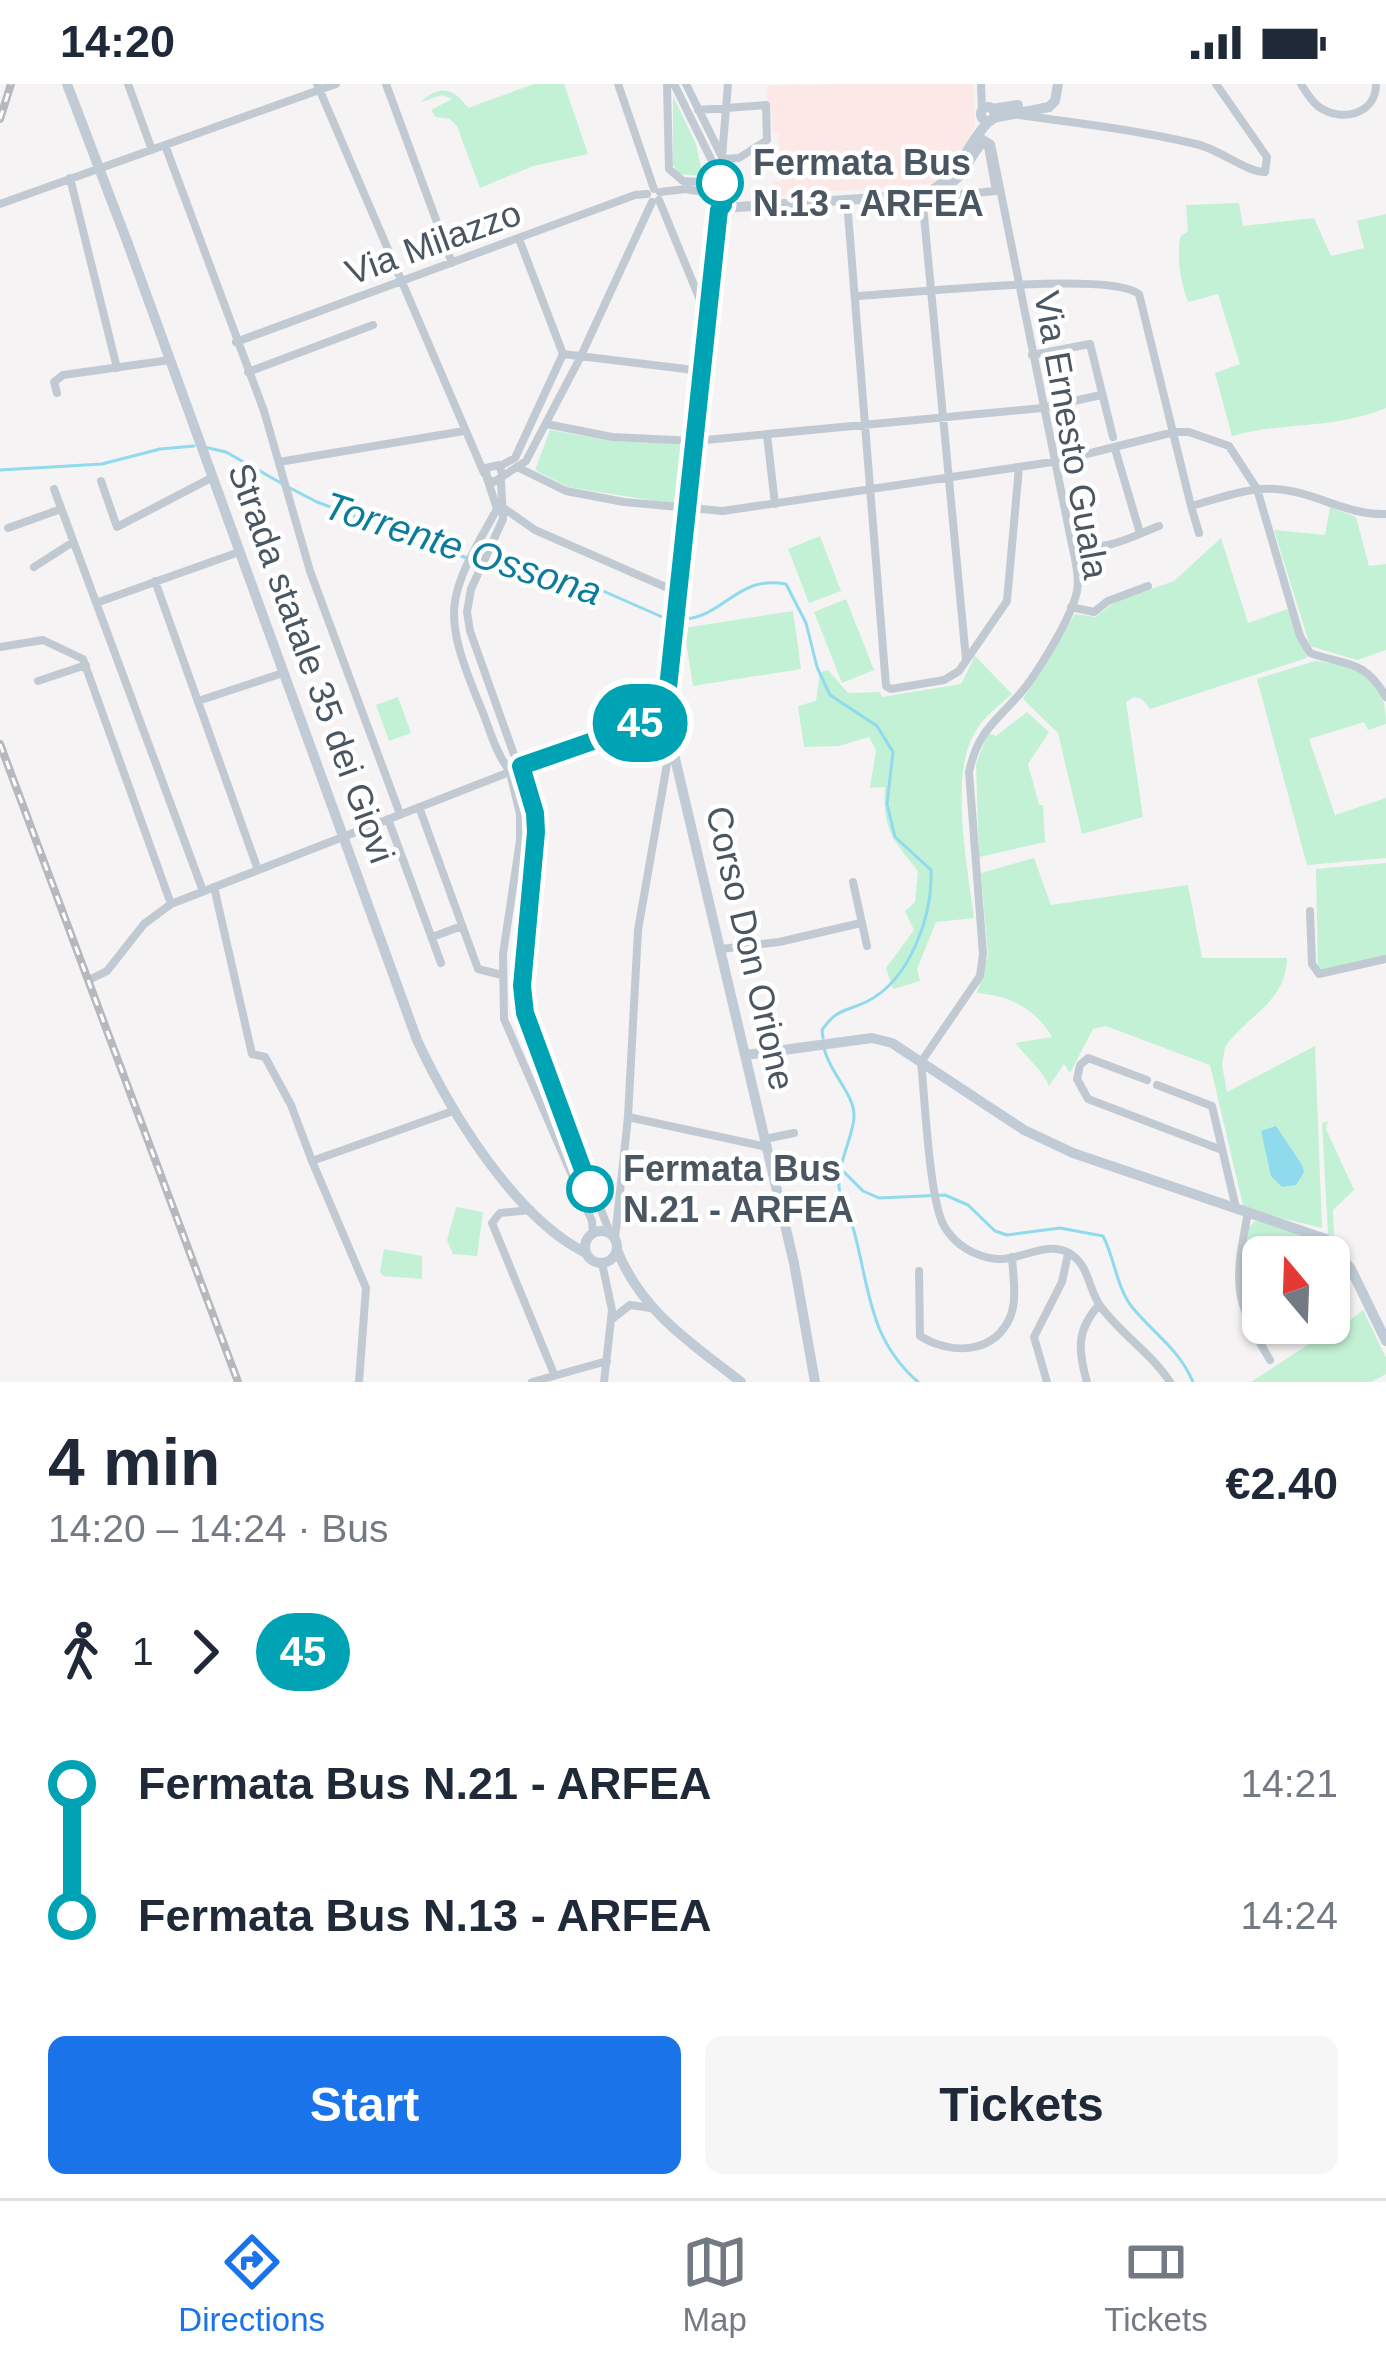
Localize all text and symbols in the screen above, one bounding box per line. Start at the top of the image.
text: 14:20 [60,16,175,67]
place label: Fermata Bus N.13 - ARFEA [753,142,984,224]
marker: Fermata Bus N.13 - ARFEA [698,161,742,205]
street label: Via Milazzo [340,192,526,293]
street label: Via Ernesto Guala [1026,288,1117,583]
street label: Strada statale 35 dei Giovi [220,458,403,869]
water label: Torrente Ossona [319,483,607,614]
line badge: 45 [586,684,694,762]
text: 45 [617,699,663,746]
street label: Corso Don Orione [698,802,803,1094]
place label: Fermata Bus N.21 - ARFEA [623,1148,854,1230]
marker: Fermata Bus N.21 - ARFEA [568,1167,612,1211]
north arrow [1242,1236,1350,1344]
map controls [1242,1236,1350,1344]
text: 4 min [48,1425,220,1499]
text: €2.40 [1225,1458,1338,1509]
text: 14:20 – 14:24 · Bus [48,1507,388,1550]
icon: walk [48,1619,114,1685]
icon: forward [172,1619,238,1685]
text: 45 [280,1628,326,1675]
text: 1 [132,1630,154,1673]
text: Fermata Bus N.21 - ARFEA [138,1758,711,1809]
text: 14:21 [1240,1762,1338,1805]
text: Fermata Bus N.13 - ARFEA [138,1890,711,1941]
text: 14:24 [1240,1894,1338,1937]
button: Start [48,2036,681,2174]
button: Tickets [705,2036,1338,2174]
tab: Directions [178,2229,325,2339]
tab: Map [682,2229,748,2339]
tab: Tickets [1104,2229,1208,2339]

